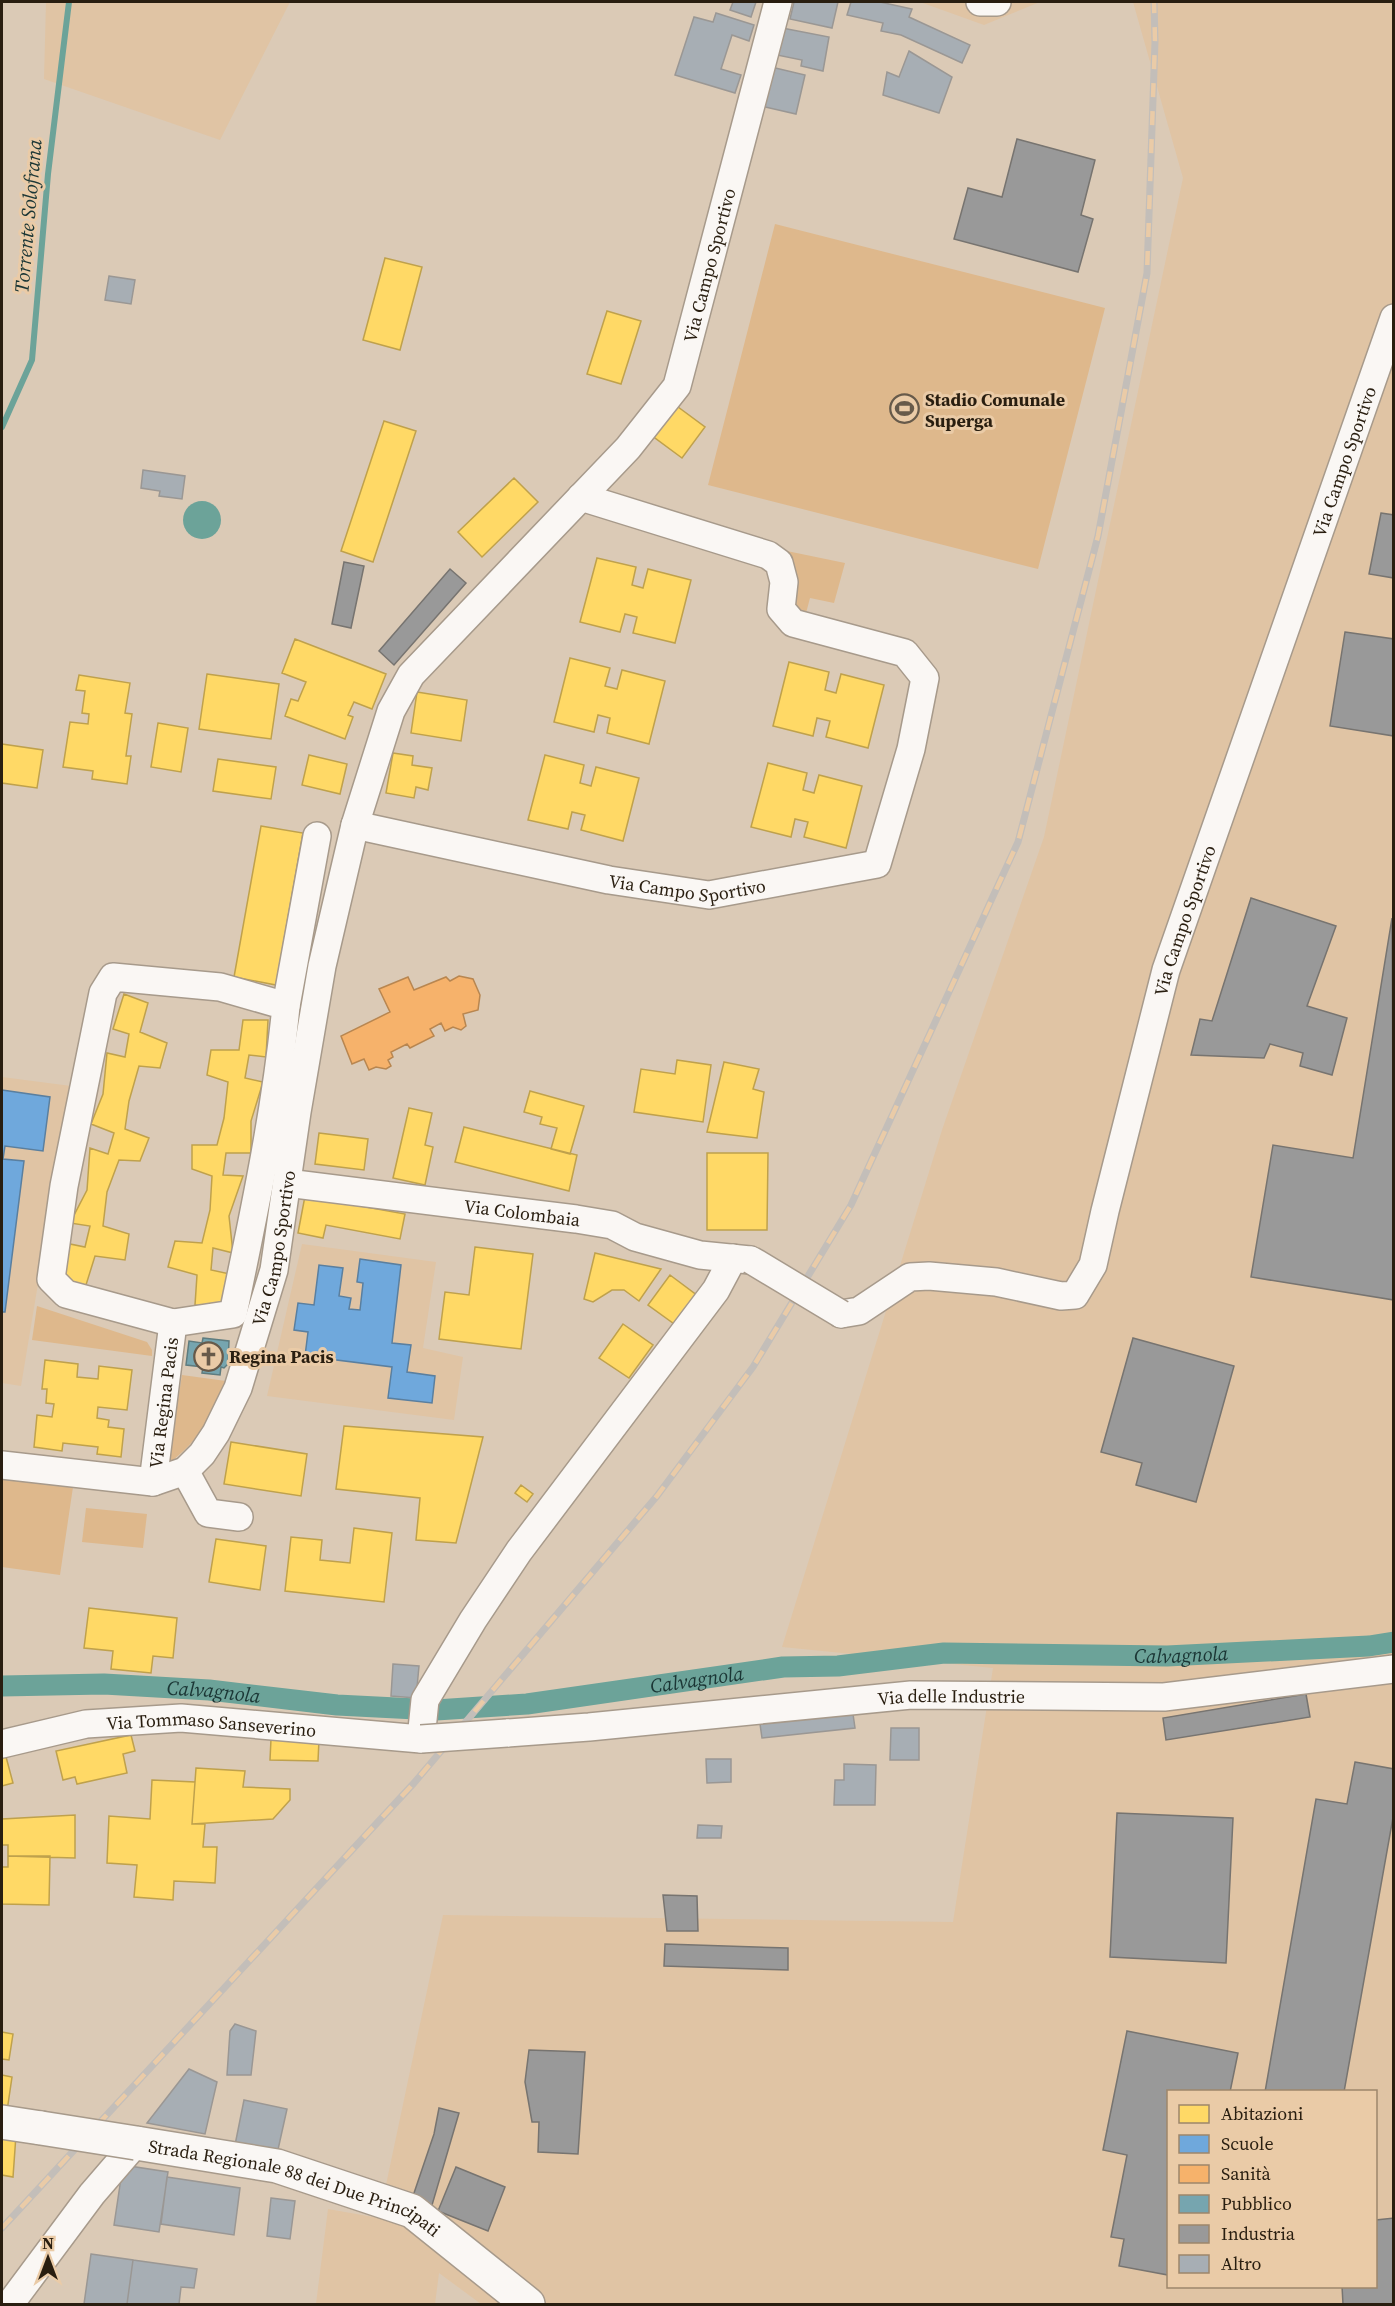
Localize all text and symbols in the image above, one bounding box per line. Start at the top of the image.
water label: Torrente Solofrana [7,137,49,294]
street label: Via Campo Sportivo [677,185,741,345]
street label: Via Campo Sportivo [1306,383,1382,540]
place label: Stadio Comunale Superga [925,387,1065,433]
sports icon: Stadio Comunale Superga [888,393,920,425]
street label: Via Campo Sportivo [1147,841,1221,999]
street label: Via Campo Sportivo [607,868,768,907]
street label: Via Campo Sportivo [245,1169,301,1329]
street label: Via Colombaia [463,1193,583,1232]
street label: Via Regina Pacis [142,1335,184,1470]
church icon: Regina Pacis [192,1340,224,1372]
place label: Regina Pacis [229,1344,334,1369]
water label: Calvagnola [1134,1639,1229,1670]
water label: Calvagnola [648,1659,746,1700]
water label: Calvagnola [166,1674,263,1710]
street label: Via delle Industrie [876,1682,1025,1711]
street label: Via Tommaso Sanseverino [105,1705,318,1742]
legend [1167,2090,1377,2288]
text: Abitazioni [1221,2101,1303,2126]
text: Scuole [1221,2131,1274,2156]
street label: Strada Regionale 88 dei Due Principati [147,2133,446,2242]
text: Sanità [1221,2161,1271,2186]
text: Pubblico [1221,2191,1292,2216]
text: Industria [1221,2221,1296,2246]
north arrow [18,2228,78,2288]
text: N [42,2232,54,2254]
text: Altro [1221,2251,1262,2276]

